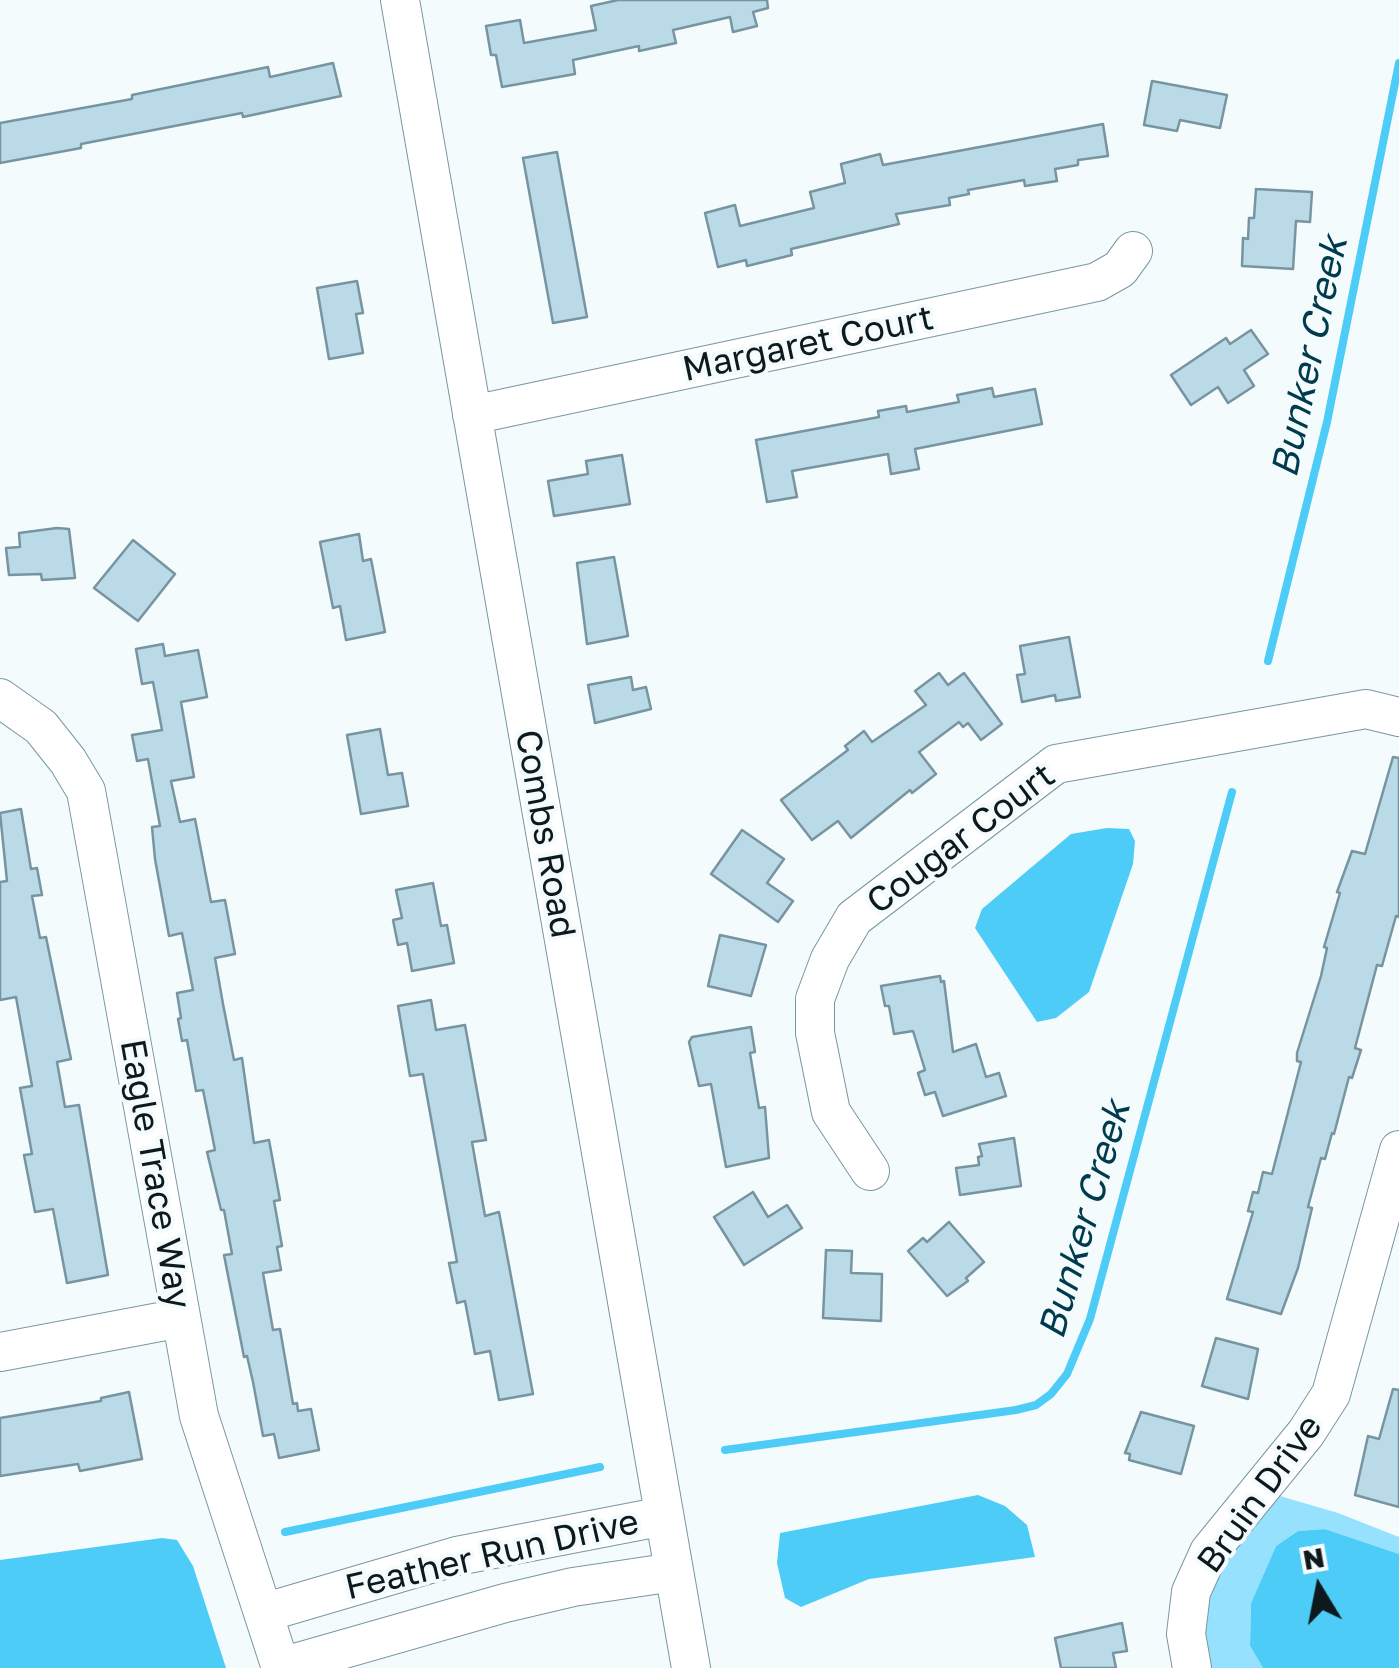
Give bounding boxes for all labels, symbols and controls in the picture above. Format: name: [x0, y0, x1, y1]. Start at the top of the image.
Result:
water label: Bunker Creek: [1262, 233, 1358, 481]
street label: Margaret Court: [679, 297, 937, 391]
street label: Combs Road: [506, 727, 584, 941]
street label: Cougar Court: [859, 755, 1063, 923]
street label: Eagle Trace Way: [111, 1036, 199, 1312]
water label: Bunker Creek: [1029, 1096, 1141, 1344]
street label: Bruin Drive: [1189, 1407, 1331, 1581]
street label: Feather Run Drive: [341, 1501, 643, 1609]
north arrow: [1269, 1538, 1369, 1638]
text: N: [1300, 1540, 1327, 1576]

